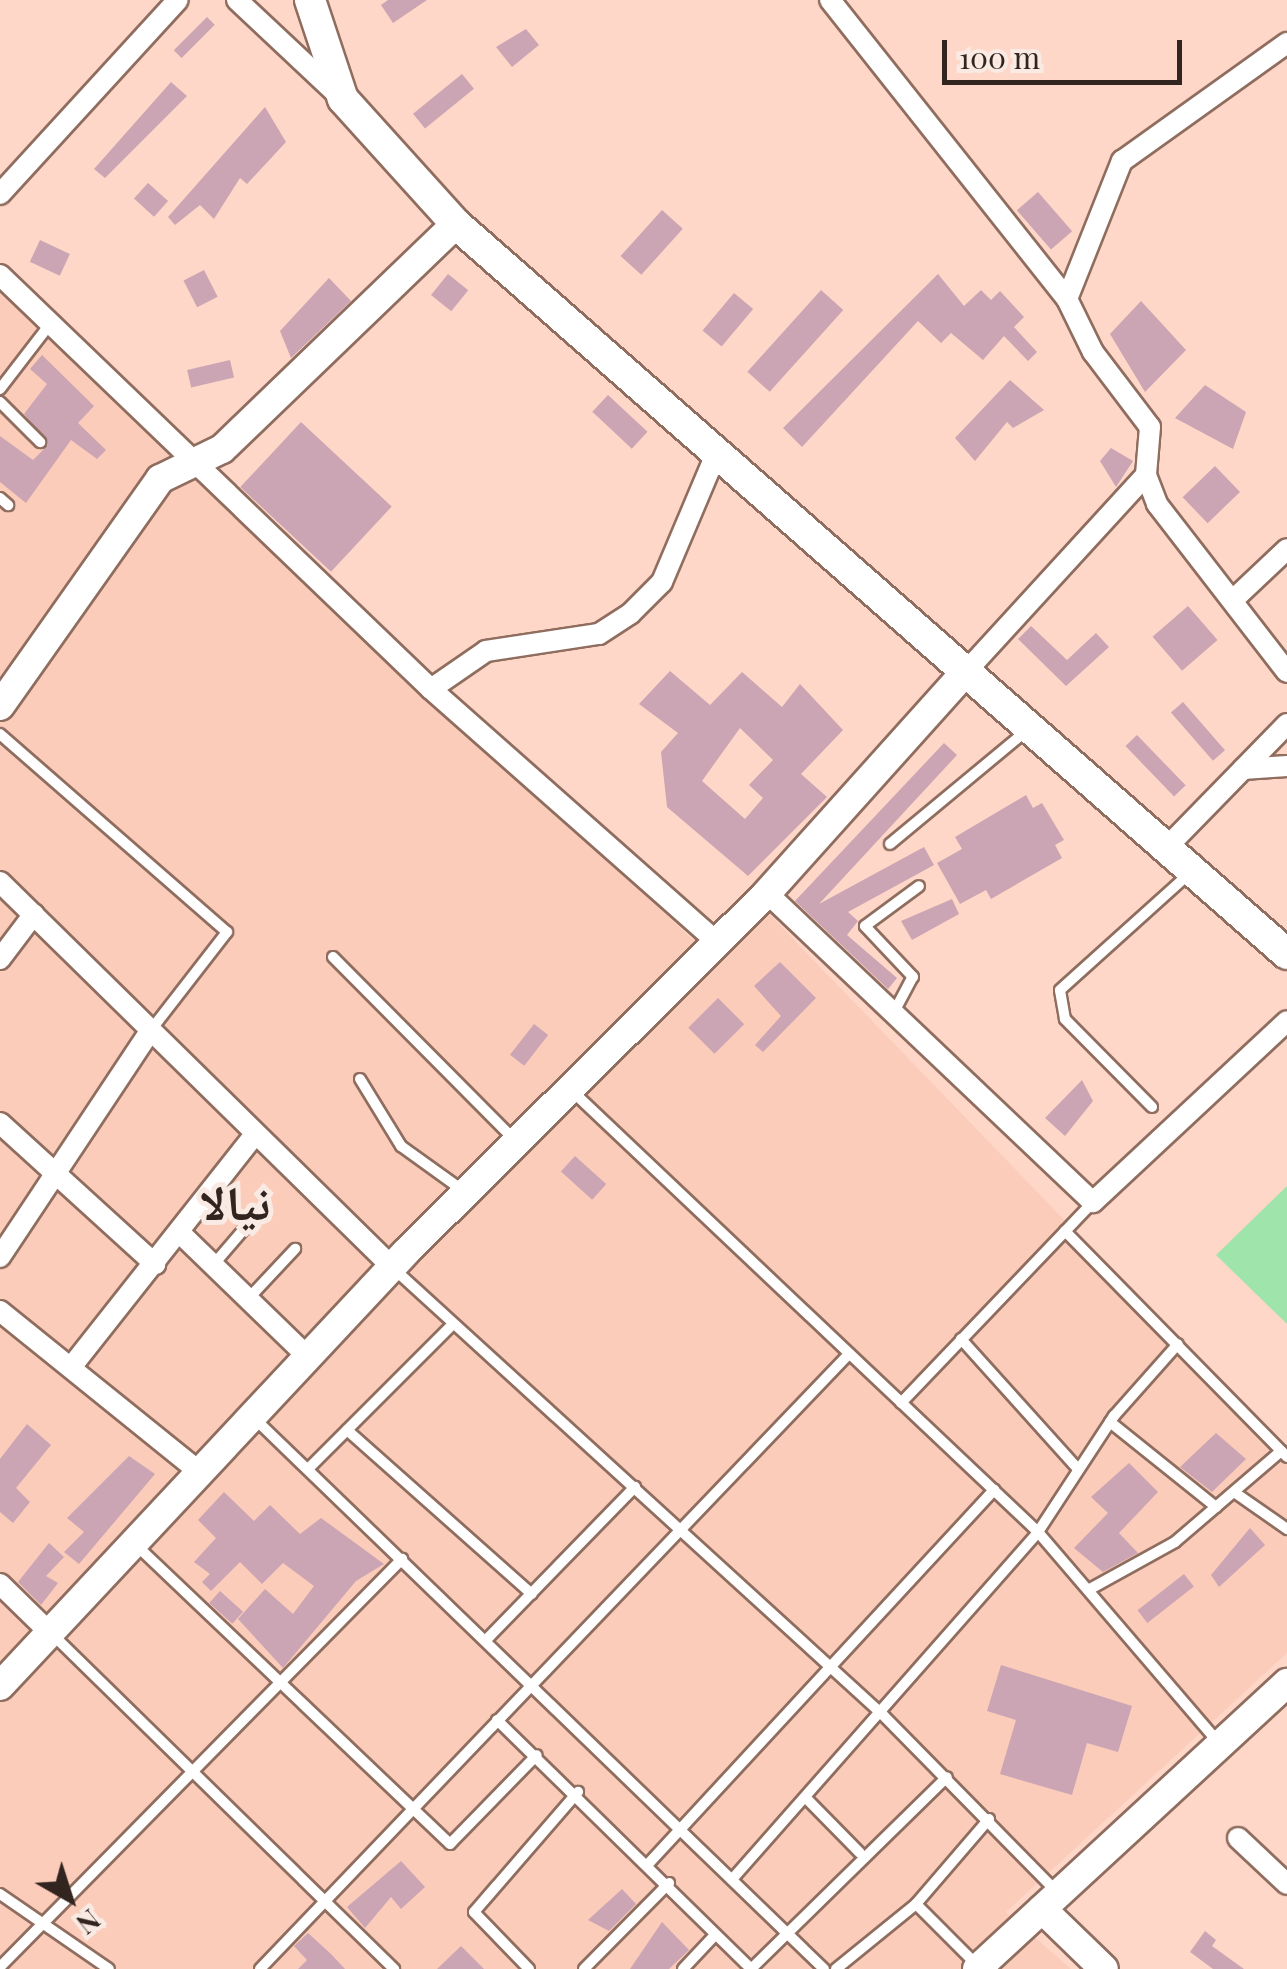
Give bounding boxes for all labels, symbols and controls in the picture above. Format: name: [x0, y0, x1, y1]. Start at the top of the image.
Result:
scale bar: [947, 20, 1187, 82]
text: 100 m: [959, 37, 1040, 77]
district label: نيالا: [200, 1172, 270, 1230]
north arrow: [20, 1849, 120, 1949]
text: N: [70, 1902, 109, 1943]

